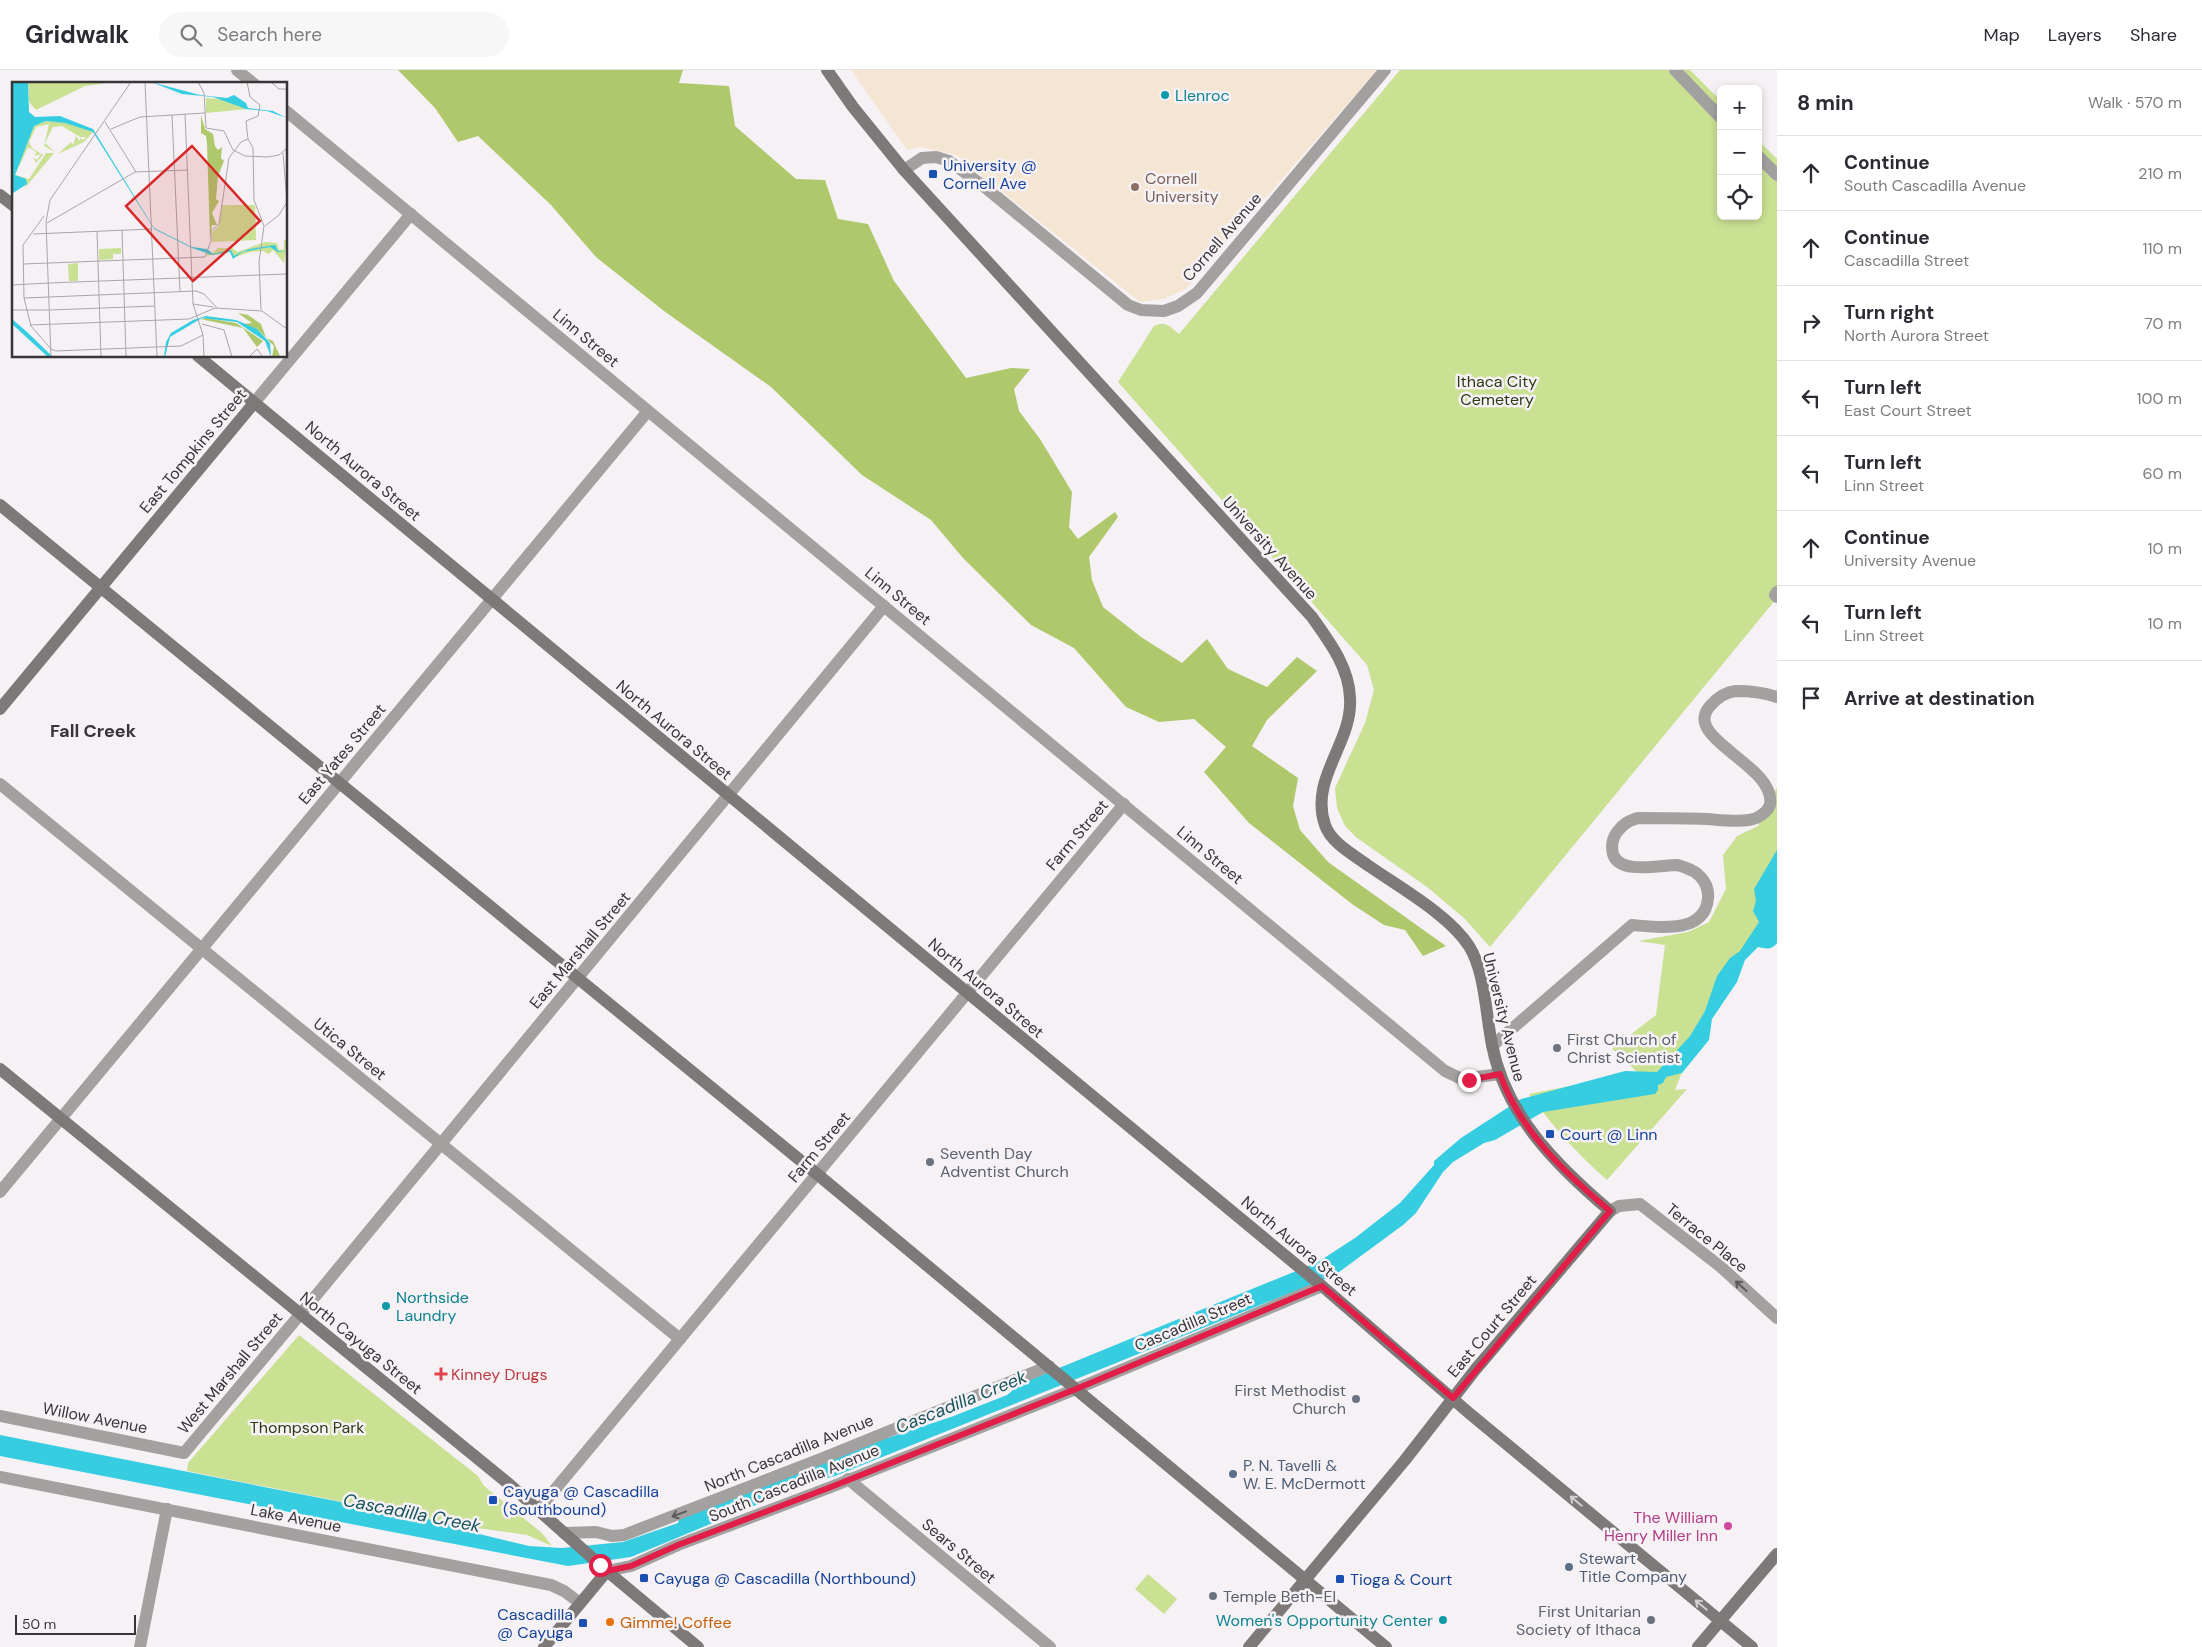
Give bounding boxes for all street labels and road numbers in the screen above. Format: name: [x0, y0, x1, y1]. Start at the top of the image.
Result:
street label: Cornell Avenue: [1178, 188, 1266, 286]
street label: Linn Street: [549, 304, 623, 372]
street label: East Tompkins Street: [135, 385, 251, 517]
street label: North Aurora Street: [301, 416, 425, 526]
street label: University Avenue: [1218, 492, 1322, 604]
street label: Linn Street: [861, 562, 935, 630]
street label: North Aurora Street: [612, 675, 736, 785]
street label: East Yates Street: [294, 699, 390, 809]
street label: Farm Street: [1041, 795, 1113, 875]
street label: Linn Street: [1173, 821, 1247, 889]
street label: East Marshall Street: [525, 887, 635, 1013]
street label: North Aurora Street: [924, 933, 1048, 1043]
street label: University Avenue: [1478, 950, 1530, 1084]
street label: Utica Street: [309, 1013, 391, 1085]
street label: Farm Street: [783, 1107, 855, 1187]
street label: North Aurora Street: [1237, 1191, 1361, 1301]
street label: Terrace Place: [1662, 1199, 1752, 1277]
street label: East Court Street: [1443, 1270, 1541, 1382]
street label: North Cayuga Street: [296, 1287, 426, 1399]
street label: Cascadilla Street: [1131, 1288, 1255, 1356]
street label: West Marshall Street: [173, 1308, 287, 1438]
street label: Willow Avenue: [41, 1398, 149, 1438]
street label: North Cascadilla Avenue: [701, 1409, 877, 1497]
street label: South Cascadilla Avenue: [706, 1439, 882, 1527]
street label: Lake Avenue: [249, 1499, 343, 1537]
street label: Sears Street: [918, 1514, 1000, 1588]

